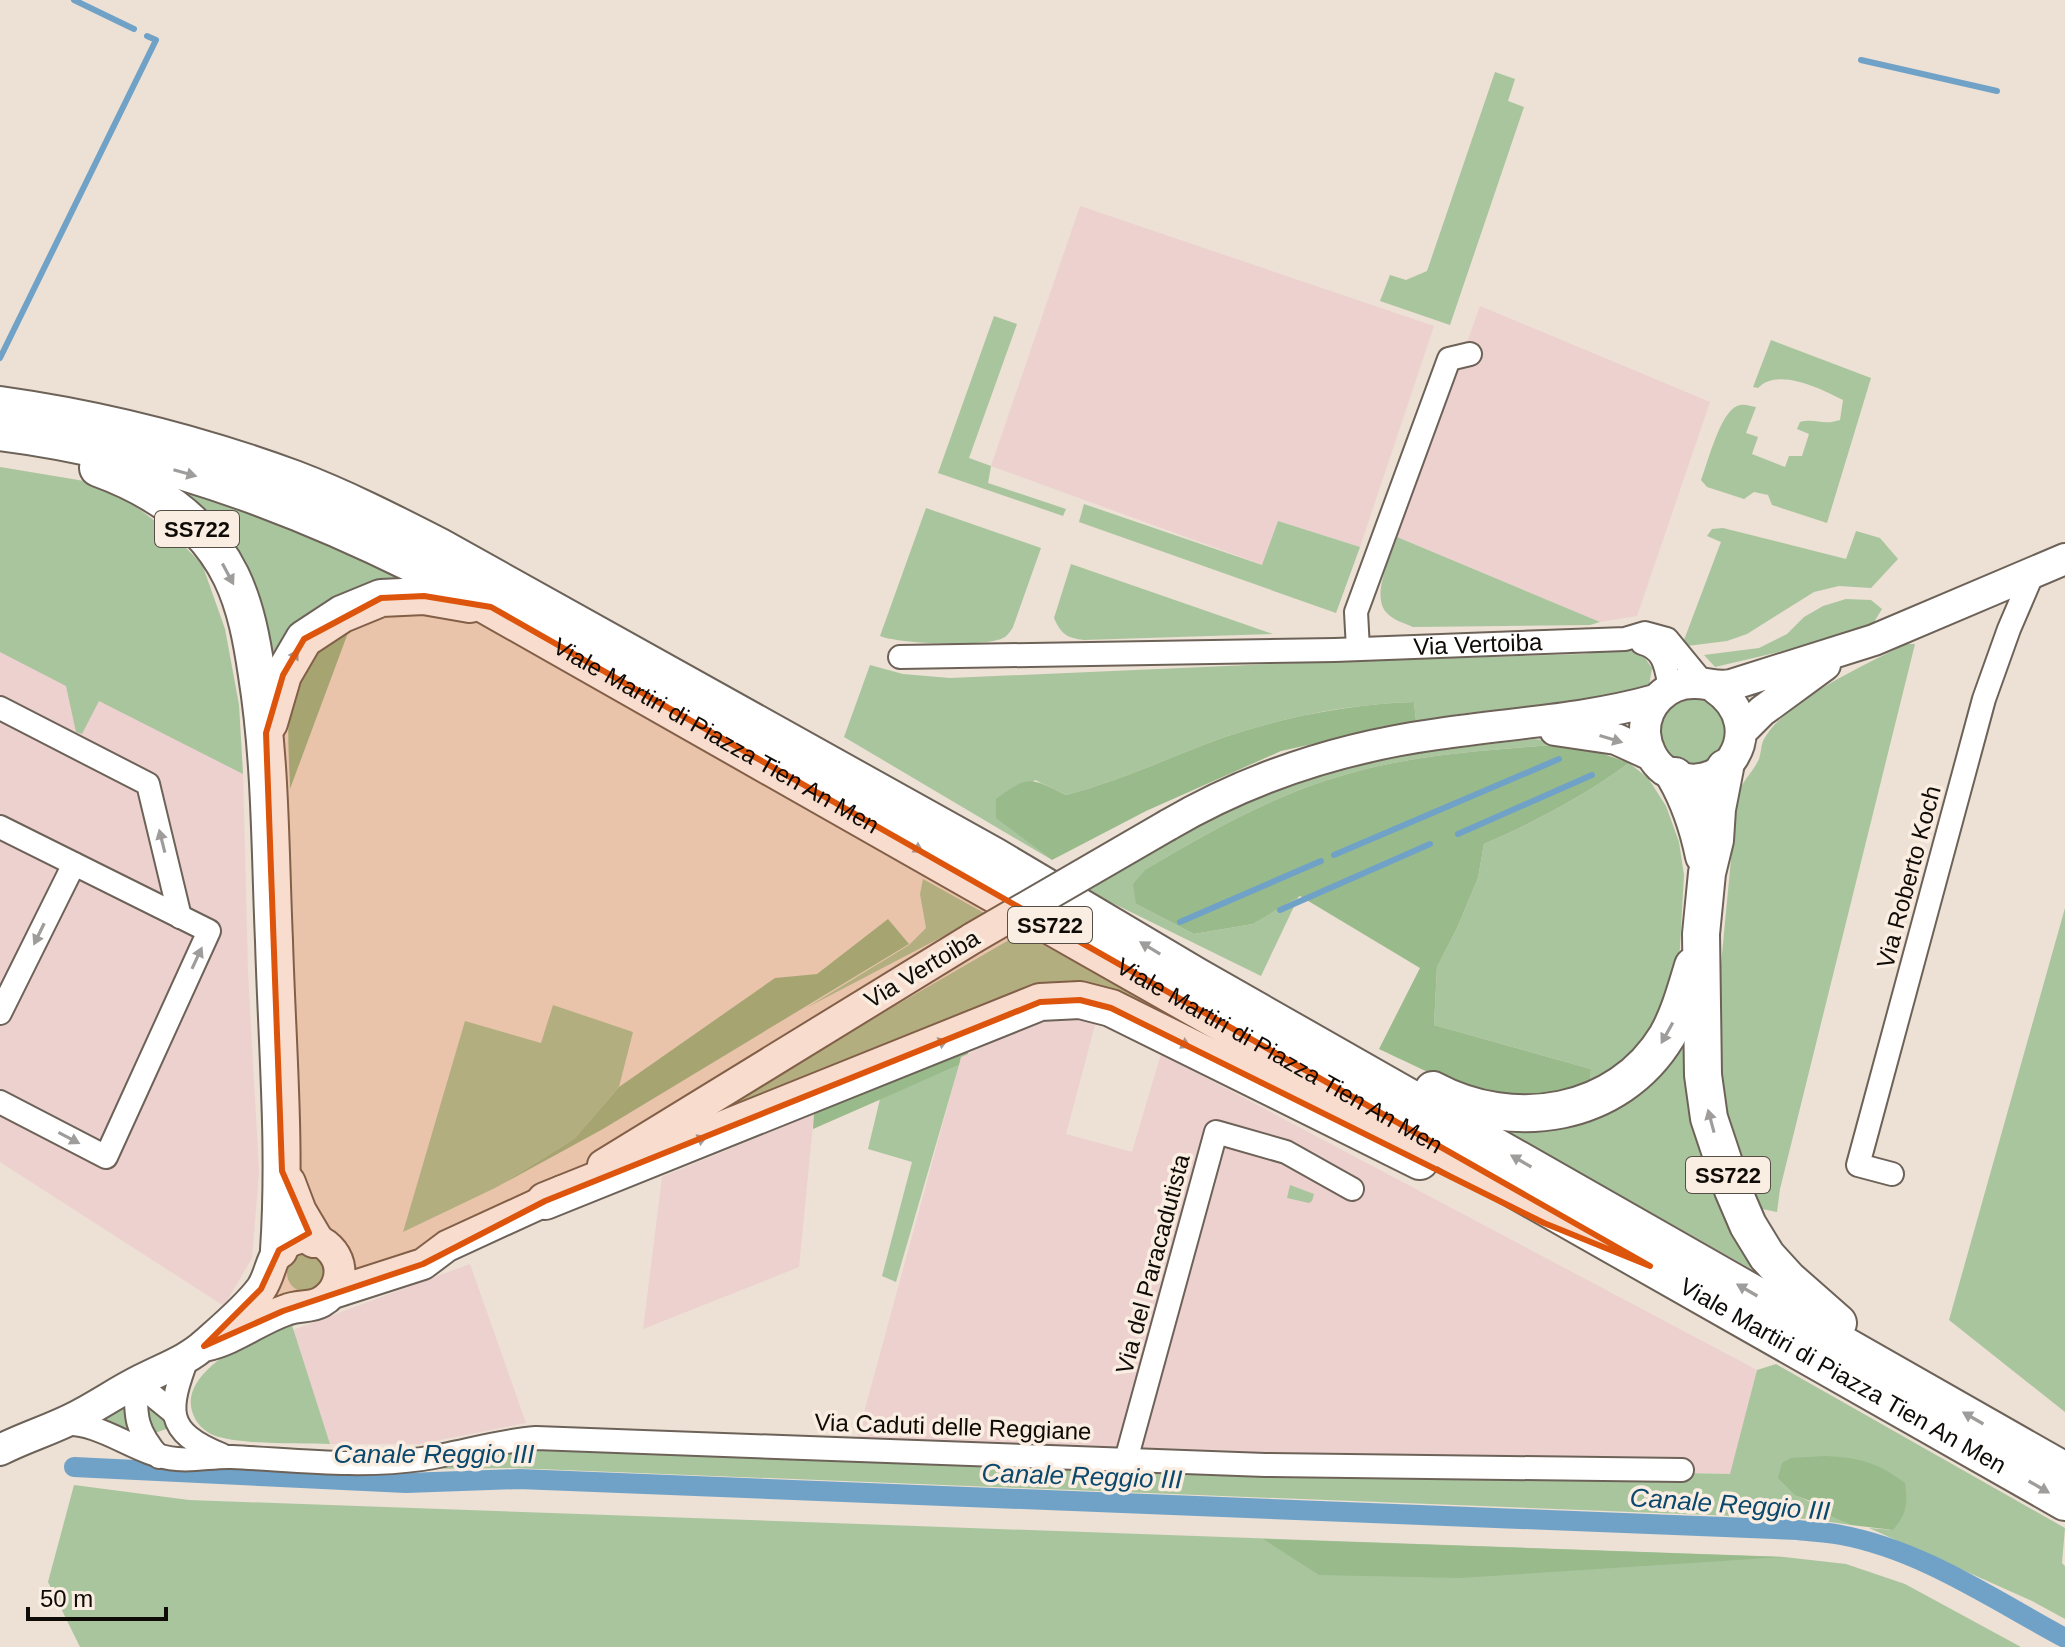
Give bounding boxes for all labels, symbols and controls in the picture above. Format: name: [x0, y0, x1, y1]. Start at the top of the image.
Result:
one-way arrow: [173, 467, 198, 479]
road number: SS722: [155, 511, 239, 547]
one-way arrow: [221, 562, 235, 585]
street label: Via Vertoiba: [1413, 628, 1543, 660]
street label: Viale Martiri di Piazza Tien An Men: [548, 632, 884, 839]
one-way arrow: [285, 649, 299, 671]
one-way arrow: [1600, 733, 1624, 746]
street label: Via Roberto Koch: [1871, 783, 1946, 971]
one-way arrow: [155, 828, 168, 853]
one-way arrow: [902, 839, 924, 853]
road number: SS722: [1008, 907, 1092, 943]
one-way arrow: [33, 923, 46, 946]
street label: Via Vertoiba: [860, 923, 985, 1013]
one-way arrow: [1139, 941, 1161, 955]
one-way arrow: [190, 946, 204, 970]
street label: Viale Martiri di Piazza Tien An Men: [1112, 952, 1448, 1159]
one-way arrow: [1660, 1022, 1674, 1045]
one-way arrow: [1168, 1035, 1191, 1049]
one-way arrow: [925, 1037, 949, 1050]
one-way arrow: [1704, 1109, 1716, 1134]
one-way arrow: [58, 1131, 81, 1145]
one-way arrow: [684, 1134, 708, 1147]
street label: Via del Paracadutista: [1110, 1150, 1195, 1377]
one-way arrow: [1510, 1154, 1532, 1168]
road number: SS722: [1686, 1157, 1770, 1193]
street label: Viale Martiri di Piazza Tien An Men: [1675, 1272, 2011, 1479]
one-way arrow: [1736, 1283, 1758, 1297]
street label: Via Caduti delle Reggiane: [814, 1408, 1092, 1445]
one-way arrow: [1962, 1411, 1984, 1425]
water label: Canale Reggio III: [334, 1439, 534, 1469]
water label: Canale Reggio III: [981, 1458, 1183, 1494]
one-way arrow: [2028, 1480, 2050, 1494]
water label: Canale Reggio III: [1629, 1482, 1831, 1526]
scale bar: [28, 1571, 166, 1621]
text: 50 m: [40, 1585, 93, 1612]

